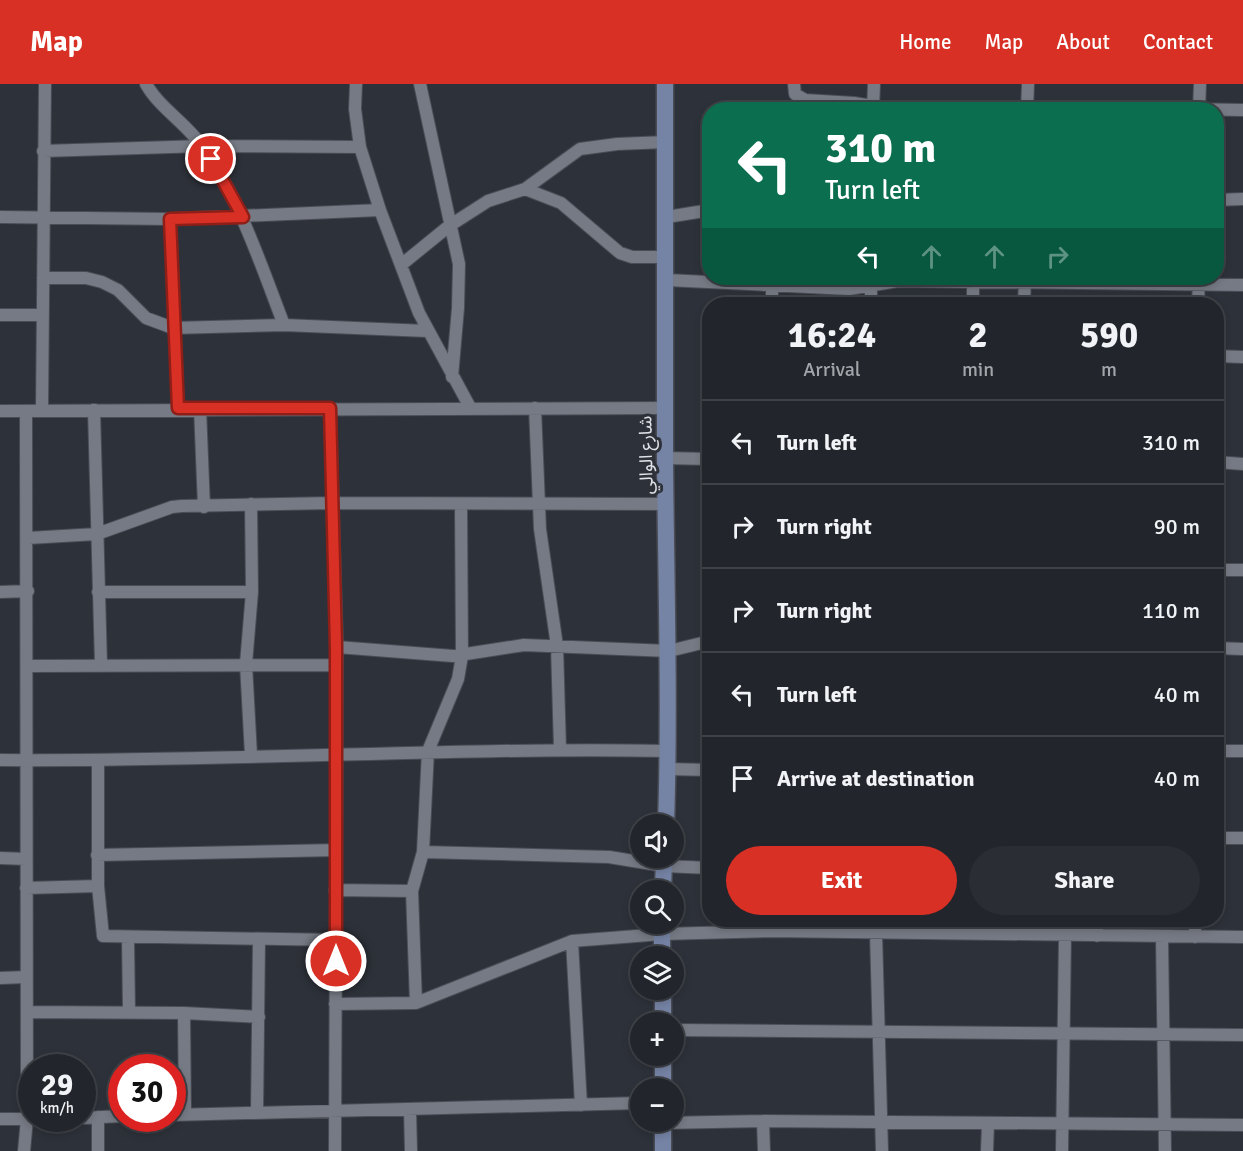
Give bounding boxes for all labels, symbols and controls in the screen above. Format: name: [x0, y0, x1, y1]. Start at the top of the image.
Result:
text: Map: [30, 25, 83, 59]
text: Home: [899, 29, 952, 55]
text: Map: [985, 29, 1023, 55]
text: About: [1056, 29, 1110, 55]
text: Contact: [1143, 29, 1213, 55]
text: 310 m: [825, 123, 936, 174]
icon: left: [726, 126, 804, 204]
pin: [185, 133, 236, 184]
icon: arrive: [194, 142, 227, 175]
text: Turn left: [825, 174, 920, 207]
icon: left: [852, 240, 885, 273]
icon: ahead: [915, 240, 948, 273]
icon: ahead: [978, 240, 1011, 273]
icon: right: [1041, 240, 1074, 273]
text: 16:24: [788, 313, 876, 358]
text: 2: [968, 313, 988, 358]
text: 590: [1080, 313, 1138, 358]
text: Arrival: [803, 357, 861, 382]
text: min: [962, 357, 994, 382]
text: m: [1101, 357, 1117, 382]
street label: شارع الوالي: [634, 415, 661, 495]
icon: left: [726, 426, 759, 459]
text: Turn left: [777, 429, 857, 456]
text: 310 m: [1142, 429, 1200, 456]
icon: right: [726, 510, 759, 543]
text: Turn right: [777, 513, 872, 540]
text: 90 m: [1154, 513, 1200, 540]
icon: right: [726, 594, 759, 627]
text: Turn right: [777, 597, 872, 624]
text: 110 m: [1142, 597, 1200, 624]
icon: left: [726, 678, 759, 711]
text: Turn left: [777, 681, 857, 708]
text: 40 m: [1154, 681, 1200, 708]
icon: arrive: [726, 762, 759, 795]
text: Arrive at destination: [777, 765, 974, 792]
text: 40 m: [1154, 765, 1200, 792]
map controls: [630, 814, 684, 1132]
button: sound: [630, 814, 684, 868]
button: Exit: [726, 846, 957, 915]
button: Share: [969, 846, 1200, 915]
button: search: [630, 880, 684, 934]
position arrow: [304, 929, 368, 993]
button: layers: [630, 946, 684, 1000]
button: +: [630, 1012, 684, 1066]
speed limit sign: 30: [108, 1054, 186, 1132]
text: 29: [41, 1067, 73, 1104]
button: −: [630, 1078, 684, 1132]
text: km/h: [40, 1099, 74, 1117]

